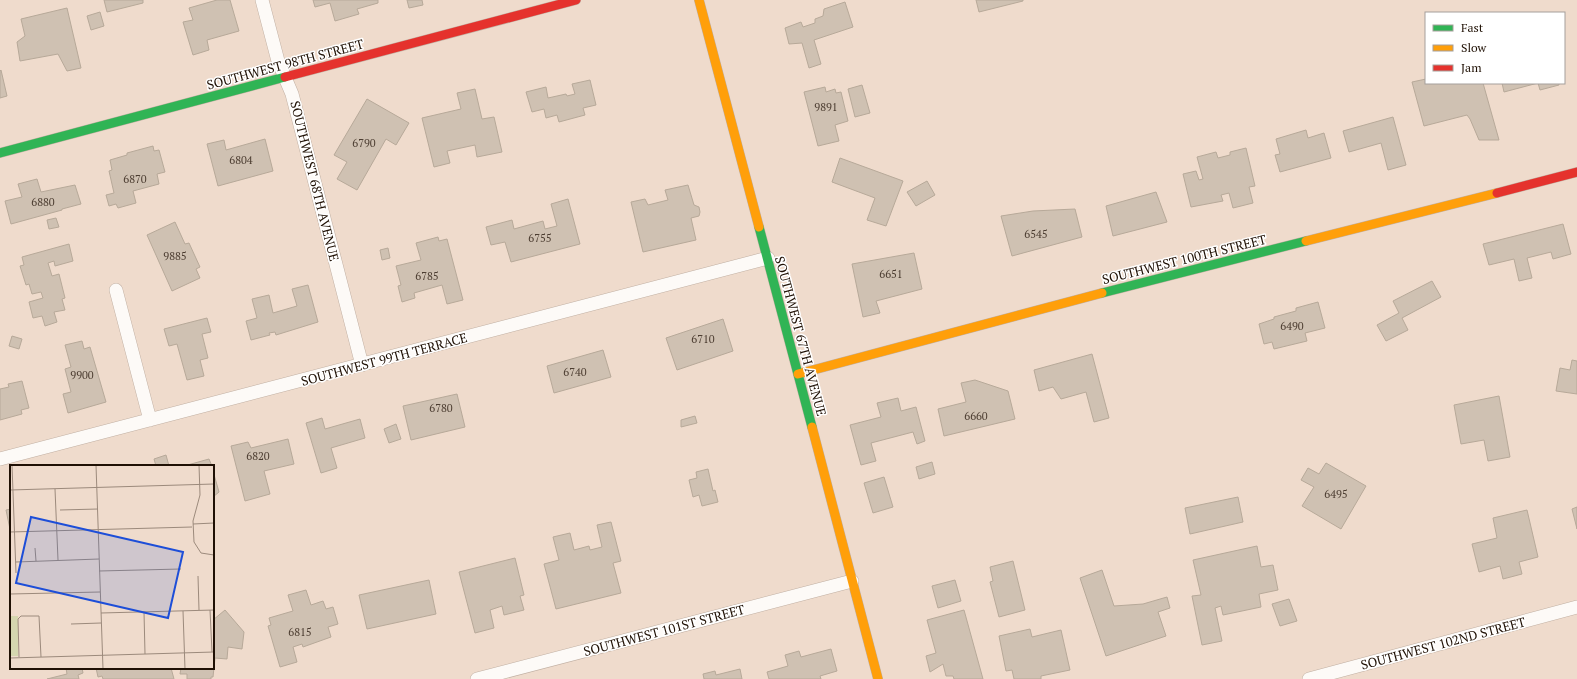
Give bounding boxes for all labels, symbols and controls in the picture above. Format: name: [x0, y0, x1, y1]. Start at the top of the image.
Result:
legend: [1425, 12, 1565, 84]
text: Fast: [1461, 20, 1484, 35]
street label: SOUTHWEST 98TH STREET: [205, 34, 365, 94]
text: Slow: [1461, 40, 1487, 55]
text: Jam: [1461, 60, 1482, 75]
street label: SOUTHWEST 68TH AVENUE: [286, 99, 344, 263]
house number: 9891: [814, 100, 838, 114]
house number: 6790: [352, 136, 376, 150]
house number: 6804: [229, 153, 253, 167]
house number: 6870: [123, 172, 147, 186]
house number: 6880: [31, 195, 55, 209]
house number: 6545: [1024, 227, 1048, 241]
street label: SOUTHWEST 100TH STREET: [1100, 230, 1268, 288]
house number: 6755: [528, 231, 552, 245]
house number: 9885: [163, 249, 187, 263]
street label: SOUTHWEST 67TH AVENUE: [771, 254, 831, 418]
house number: 6651: [879, 267, 903, 281]
house number: 6785: [415, 269, 439, 283]
house number: 6490: [1280, 319, 1304, 333]
street label: SOUTHWEST 99TH TERRACE: [299, 328, 469, 390]
house number: 6710: [691, 332, 715, 346]
house number: 6740: [563, 365, 587, 379]
house number: 9900: [70, 368, 94, 382]
house number: 6780: [429, 401, 453, 415]
house number: 6660: [964, 409, 988, 423]
house number: 6820: [246, 449, 270, 463]
inset map: [10, 465, 214, 669]
house number: 6495: [1324, 487, 1348, 501]
street label: SOUTHWEST 101ST STREET: [581, 600, 747, 660]
street label: SOUTHWEST 102ND STREET: [1359, 612, 1527, 674]
house number: 6815: [288, 625, 312, 639]

